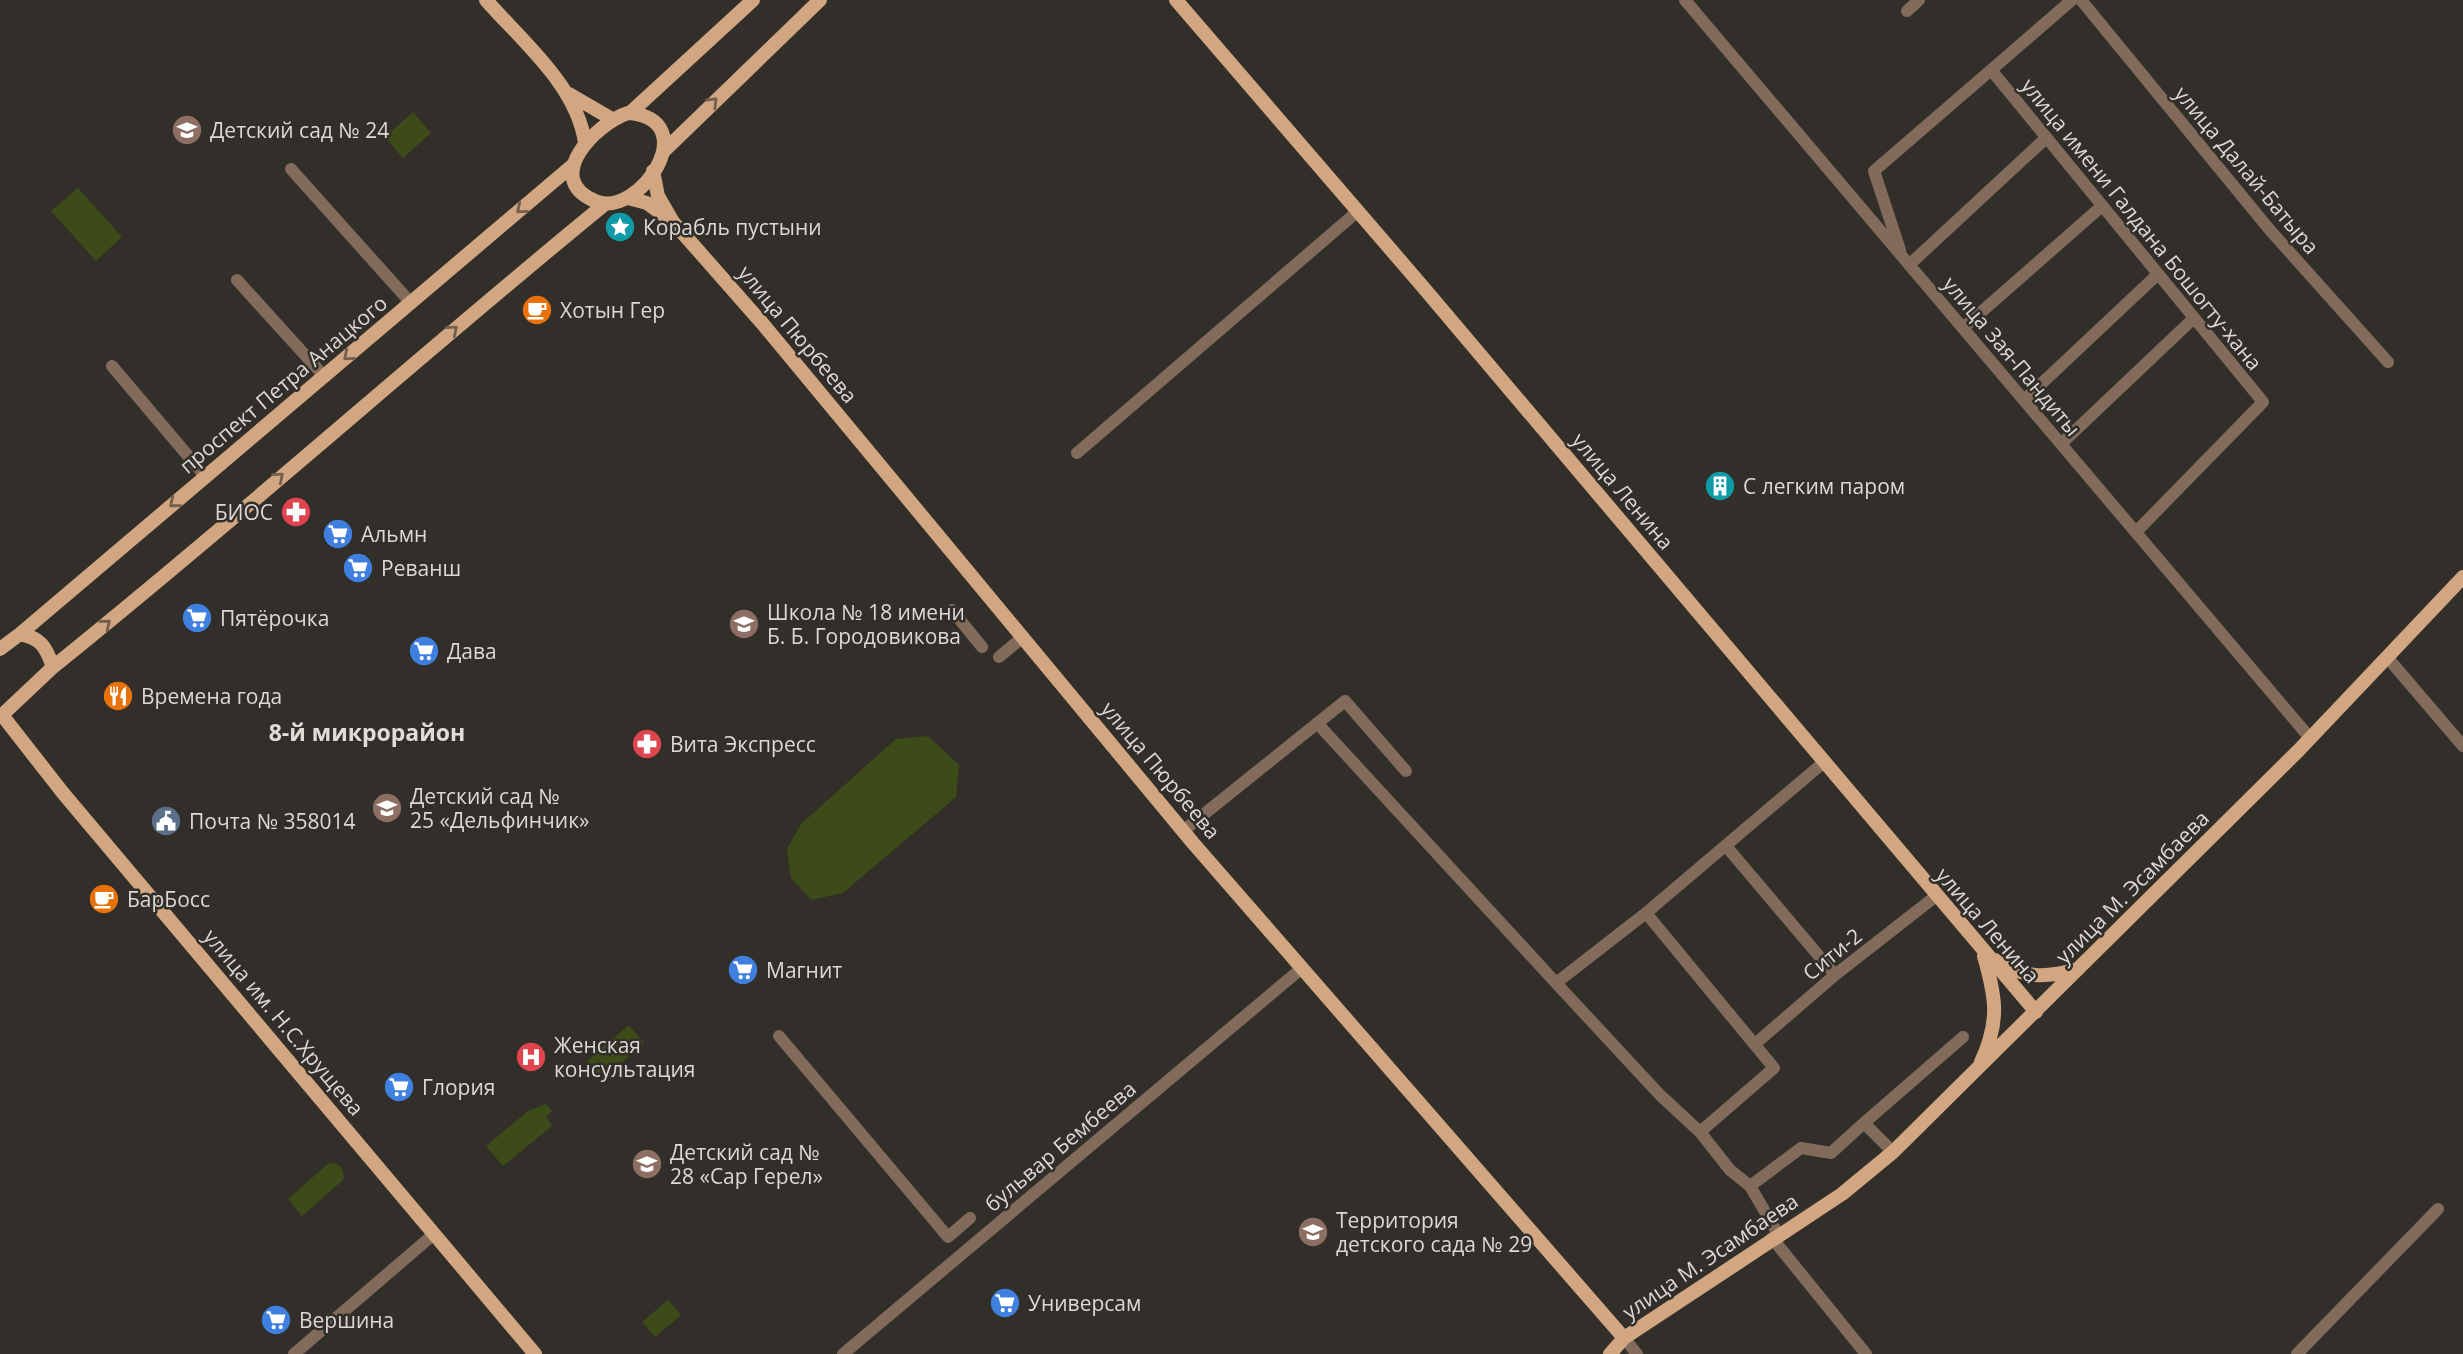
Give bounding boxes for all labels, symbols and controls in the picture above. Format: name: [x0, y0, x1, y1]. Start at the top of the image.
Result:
street label: улица имени Галдана Бошогту-хана: [2015, 72, 2269, 376]
street label: улица Далай-Батыра: [2168, 80, 2326, 260]
one-way arrow: [705, 97, 718, 110]
school or university icon: Детский сад № 24: [170, 113, 204, 147]
place label: Детский сад № 24: [210, 116, 389, 144]
one-way arrow: [517, 201, 530, 213]
place icon: Корабль пустыни: [603, 210, 637, 244]
place label: Корабль пустыни: [643, 213, 822, 241]
street label: улица Пюрбеева: [732, 259, 864, 409]
street label: улица Зая-Пандиты: [1937, 270, 2087, 442]
street label: проспект Петра Анацкого: [173, 289, 393, 479]
cafe icon: Хотын Гер: [520, 293, 554, 327]
place label: Хотын Гер: [560, 296, 665, 324]
one-way arrow: [444, 326, 457, 338]
one-way arrow: [343, 348, 356, 360]
street label: улица Ленина: [1566, 427, 1680, 555]
building icon: С легким паром: [1703, 469, 1737, 503]
place label: С легким паром: [1743, 472, 1905, 500]
one-way arrow: [271, 473, 284, 485]
one-way arrow: [170, 495, 183, 507]
pharmacy icon: БИОС: [279, 495, 313, 529]
place label: БИОС: [215, 498, 273, 526]
supermarket icon: Альмн: [321, 517, 355, 551]
place label: Альмн: [361, 520, 427, 548]
supermarket icon: Реванш: [341, 551, 375, 585]
place label: Реванш: [381, 554, 461, 582]
place label: Школа № 18 имени Б. Б. Городовикова: [767, 598, 965, 650]
supermarket icon: Пятёрочка: [180, 601, 214, 635]
place label: Пятёрочка: [220, 604, 329, 632]
school or university icon: Школа № 18 имени Б. Б. Городовикова: [727, 607, 761, 641]
one-way arrow: [98, 620, 110, 633]
supermarket icon: Дава: [407, 634, 441, 668]
place label: Дава: [447, 637, 497, 665]
restaurant icon: Времена года: [101, 679, 135, 713]
place label: Времена года: [141, 682, 282, 710]
street label: улица Пюрбеева: [1095, 695, 1227, 845]
district label: 8-й микрорайон: [269, 716, 465, 748]
pharmacy icon: Вита Экспресс: [630, 727, 664, 761]
place label: Вита Экспресс: [670, 730, 816, 758]
place label: Детский сад № 25 «Дельфинчик»: [410, 782, 589, 834]
school or university icon: Детский сад № 25 «Дельфинчик»: [370, 791, 404, 825]
public building icon: Почта № 358014: [149, 804, 183, 838]
street label: улица М. Эсамбаева: [2049, 804, 2215, 970]
place label: Почта № 358014: [189, 807, 356, 835]
street label: улица Ленина: [1930, 861, 2046, 989]
cafe icon: БарБосс: [87, 882, 121, 916]
place label: БарБосс: [127, 885, 210, 913]
street label: Сити-2: [1797, 922, 1867, 986]
street label: улица им. Н.С.Хрущева: [198, 923, 370, 1121]
supermarket icon: Магнит: [726, 953, 760, 987]
place label: Магнит: [766, 956, 842, 984]
place label: Женская консультация: [554, 1031, 695, 1083]
hospital icon: Женская консультация: [514, 1040, 548, 1074]
supermarket icon: Глория: [382, 1070, 416, 1104]
place label: Глория: [422, 1073, 495, 1101]
street label: бульвар Бембеева: [978, 1074, 1142, 1218]
place label: Детский сад № 28 «Сар Герел»: [670, 1138, 823, 1190]
school or university icon: Детский сад № 28 «Сар Герел»: [630, 1147, 664, 1181]
street label: улица М. Эсамбаева: [1617, 1187, 1803, 1325]
place label: Территория детского сада № 29: [1336, 1206, 1532, 1258]
school or university icon: Территория детского сада № 29: [1296, 1215, 1330, 1249]
supermarket icon: Универсам: [988, 1286, 1022, 1320]
place label: Универсам: [1028, 1289, 1141, 1317]
supermarket icon: Вершина: [259, 1303, 293, 1337]
place label: Вершина: [299, 1306, 394, 1334]

